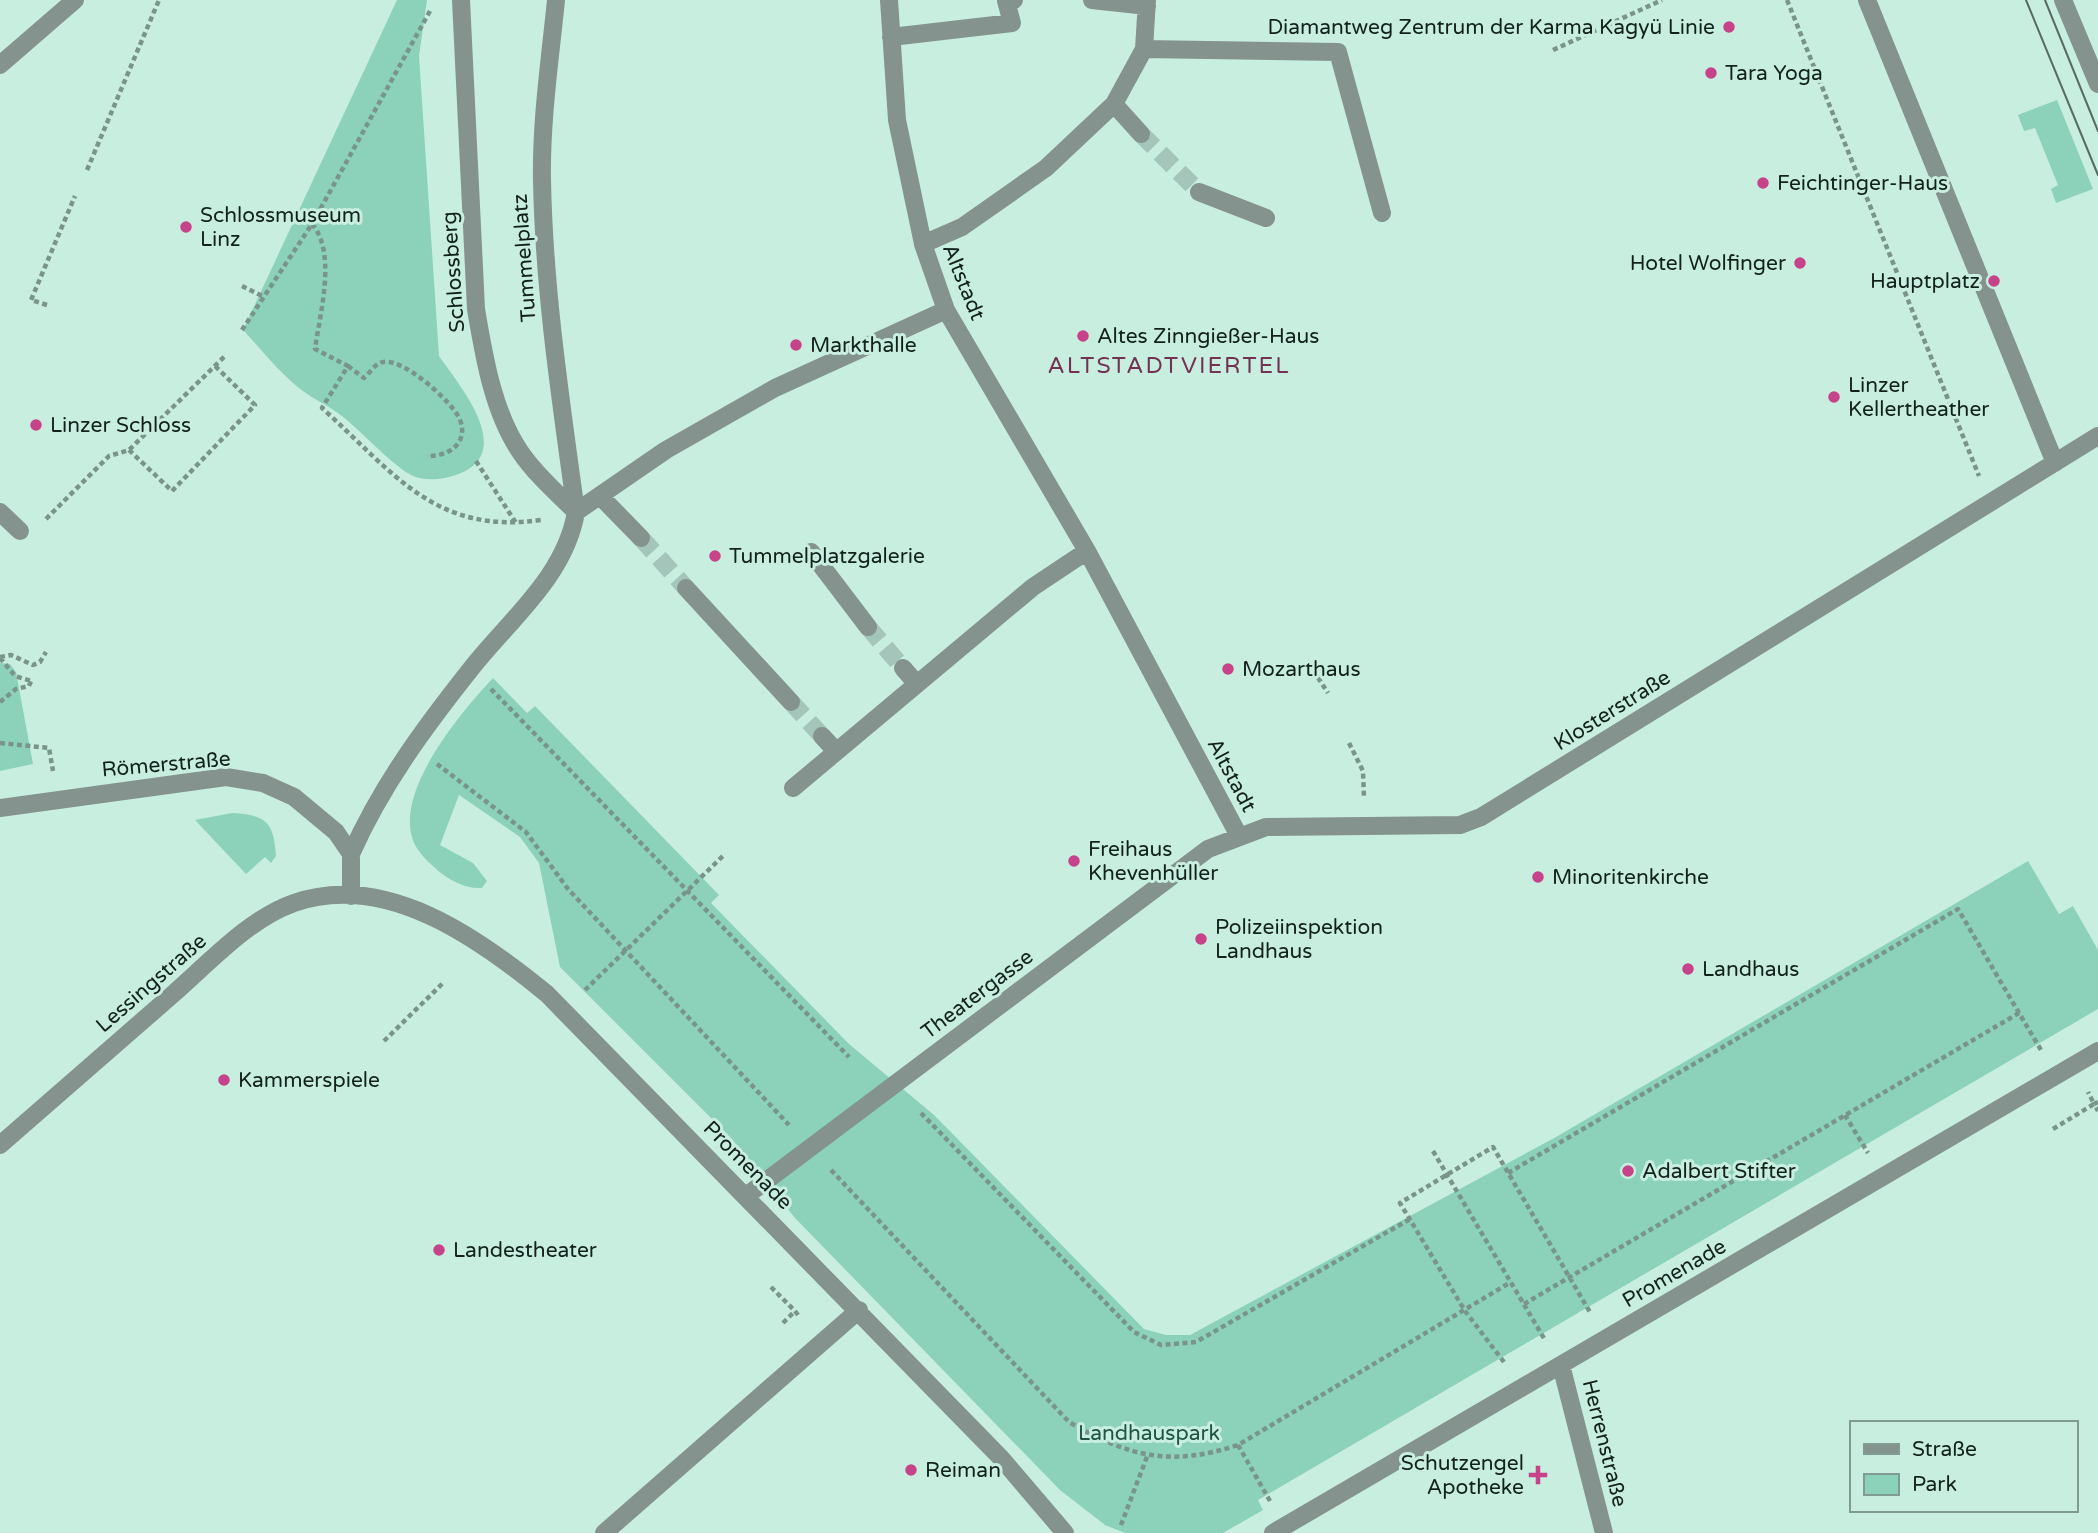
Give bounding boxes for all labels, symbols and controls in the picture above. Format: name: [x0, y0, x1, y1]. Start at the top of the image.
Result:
place label: Diamantweg Zentrum der Karma Kagyü Linie: [1267, 15, 1715, 40]
marker: Diamantweg Zentrum der Karma Kagyü Linie: [1721, 19, 1737, 35]
place label: Tara Yoga: [1725, 61, 1823, 86]
marker: Tara Yoga: [1703, 65, 1719, 81]
place label: Feichtinger-Haus: [1777, 171, 1948, 196]
marker: Feichtinger-Haus: [1755, 175, 1771, 191]
street label: Tummelplatz: [508, 193, 541, 323]
place label: Schlossmuseum Linz: [200, 203, 361, 252]
street label: Schlossberg: [437, 211, 470, 333]
marker: Schlossmuseum Linz: [178, 219, 194, 235]
street label: Altstadt: [937, 240, 990, 324]
place label: Hotel Wolfinger: [1630, 251, 1786, 276]
marker: Hotel Wolfinger: [1792, 255, 1808, 271]
place label: Hauptplatz: [1870, 269, 1980, 294]
marker: Hauptplatz: [1986, 273, 2002, 289]
place label: Altes Zinngießer-Haus: [1097, 324, 1319, 349]
marker: Altes Zinngießer-Haus: [1075, 328, 1091, 344]
place label: Markthalle: [810, 333, 917, 358]
marker: Markthalle: [788, 337, 804, 353]
district label: ALTSTADTVIERTEL: [1048, 352, 1290, 380]
place label: Linzer Kellertheather: [1848, 373, 1989, 422]
marker: Linzer Kellertheather: [1826, 389, 1842, 405]
place label: Linzer Schloss: [50, 413, 191, 438]
marker: Linzer Schloss: [28, 417, 44, 433]
place label: Tummelplatzgalerie: [729, 544, 925, 569]
marker: Tummelplatzgalerie: [707, 548, 723, 564]
place label: Mozarthaus: [1242, 657, 1360, 682]
marker: Mozarthaus: [1220, 661, 1236, 677]
street label: Klosterstraße: [1550, 665, 1675, 756]
street label: Altstadt: [1202, 734, 1261, 816]
street label: Römerstraße: [100, 746, 232, 783]
place label: Freihaus Khevenhüller: [1088, 837, 1218, 886]
marker: Freihaus Khevenhüller: [1066, 853, 1082, 869]
place label: Minoritenkirche: [1552, 865, 1709, 890]
marker: Minoritenkirche: [1530, 869, 1546, 885]
place label: Polizeiinspektion Landhaus: [1215, 915, 1383, 964]
street label: Lessingstraße: [91, 929, 212, 1038]
marker: Polizeiinspektion Landhaus: [1193, 931, 1209, 947]
street label: Theatergasse: [916, 944, 1038, 1045]
place label: Landhaus: [1702, 957, 1799, 982]
marker: Landhaus: [1680, 961, 1696, 977]
place label: Kammerspiele: [238, 1068, 380, 1093]
marker: Kammerspiele: [216, 1072, 232, 1088]
street label: Promenade: [698, 1116, 797, 1215]
place label: Adalbert Stifter: [1642, 1159, 1796, 1184]
marker: Adalbert Stifter: [1620, 1163, 1636, 1179]
street label: Promenade: [1618, 1234, 1731, 1313]
place label: Landestheater: [453, 1238, 597, 1263]
marker: Landestheater: [431, 1242, 447, 1258]
street label: Herrenstraße: [1577, 1377, 1632, 1510]
park label: Landhauspark: [1078, 1421, 1220, 1446]
legend: [1850, 1421, 2077, 1512]
text: Straße: [1912, 1437, 1977, 1462]
place label: Schutzengel Apotheke: [1401, 1451, 1524, 1500]
place label: Reiman: [925, 1458, 1001, 1483]
marker: Reiman: [903, 1462, 919, 1478]
marker: Schutzengel Apotheke: [1530, 1467, 1546, 1483]
text: Park: [1912, 1472, 1957, 1497]

